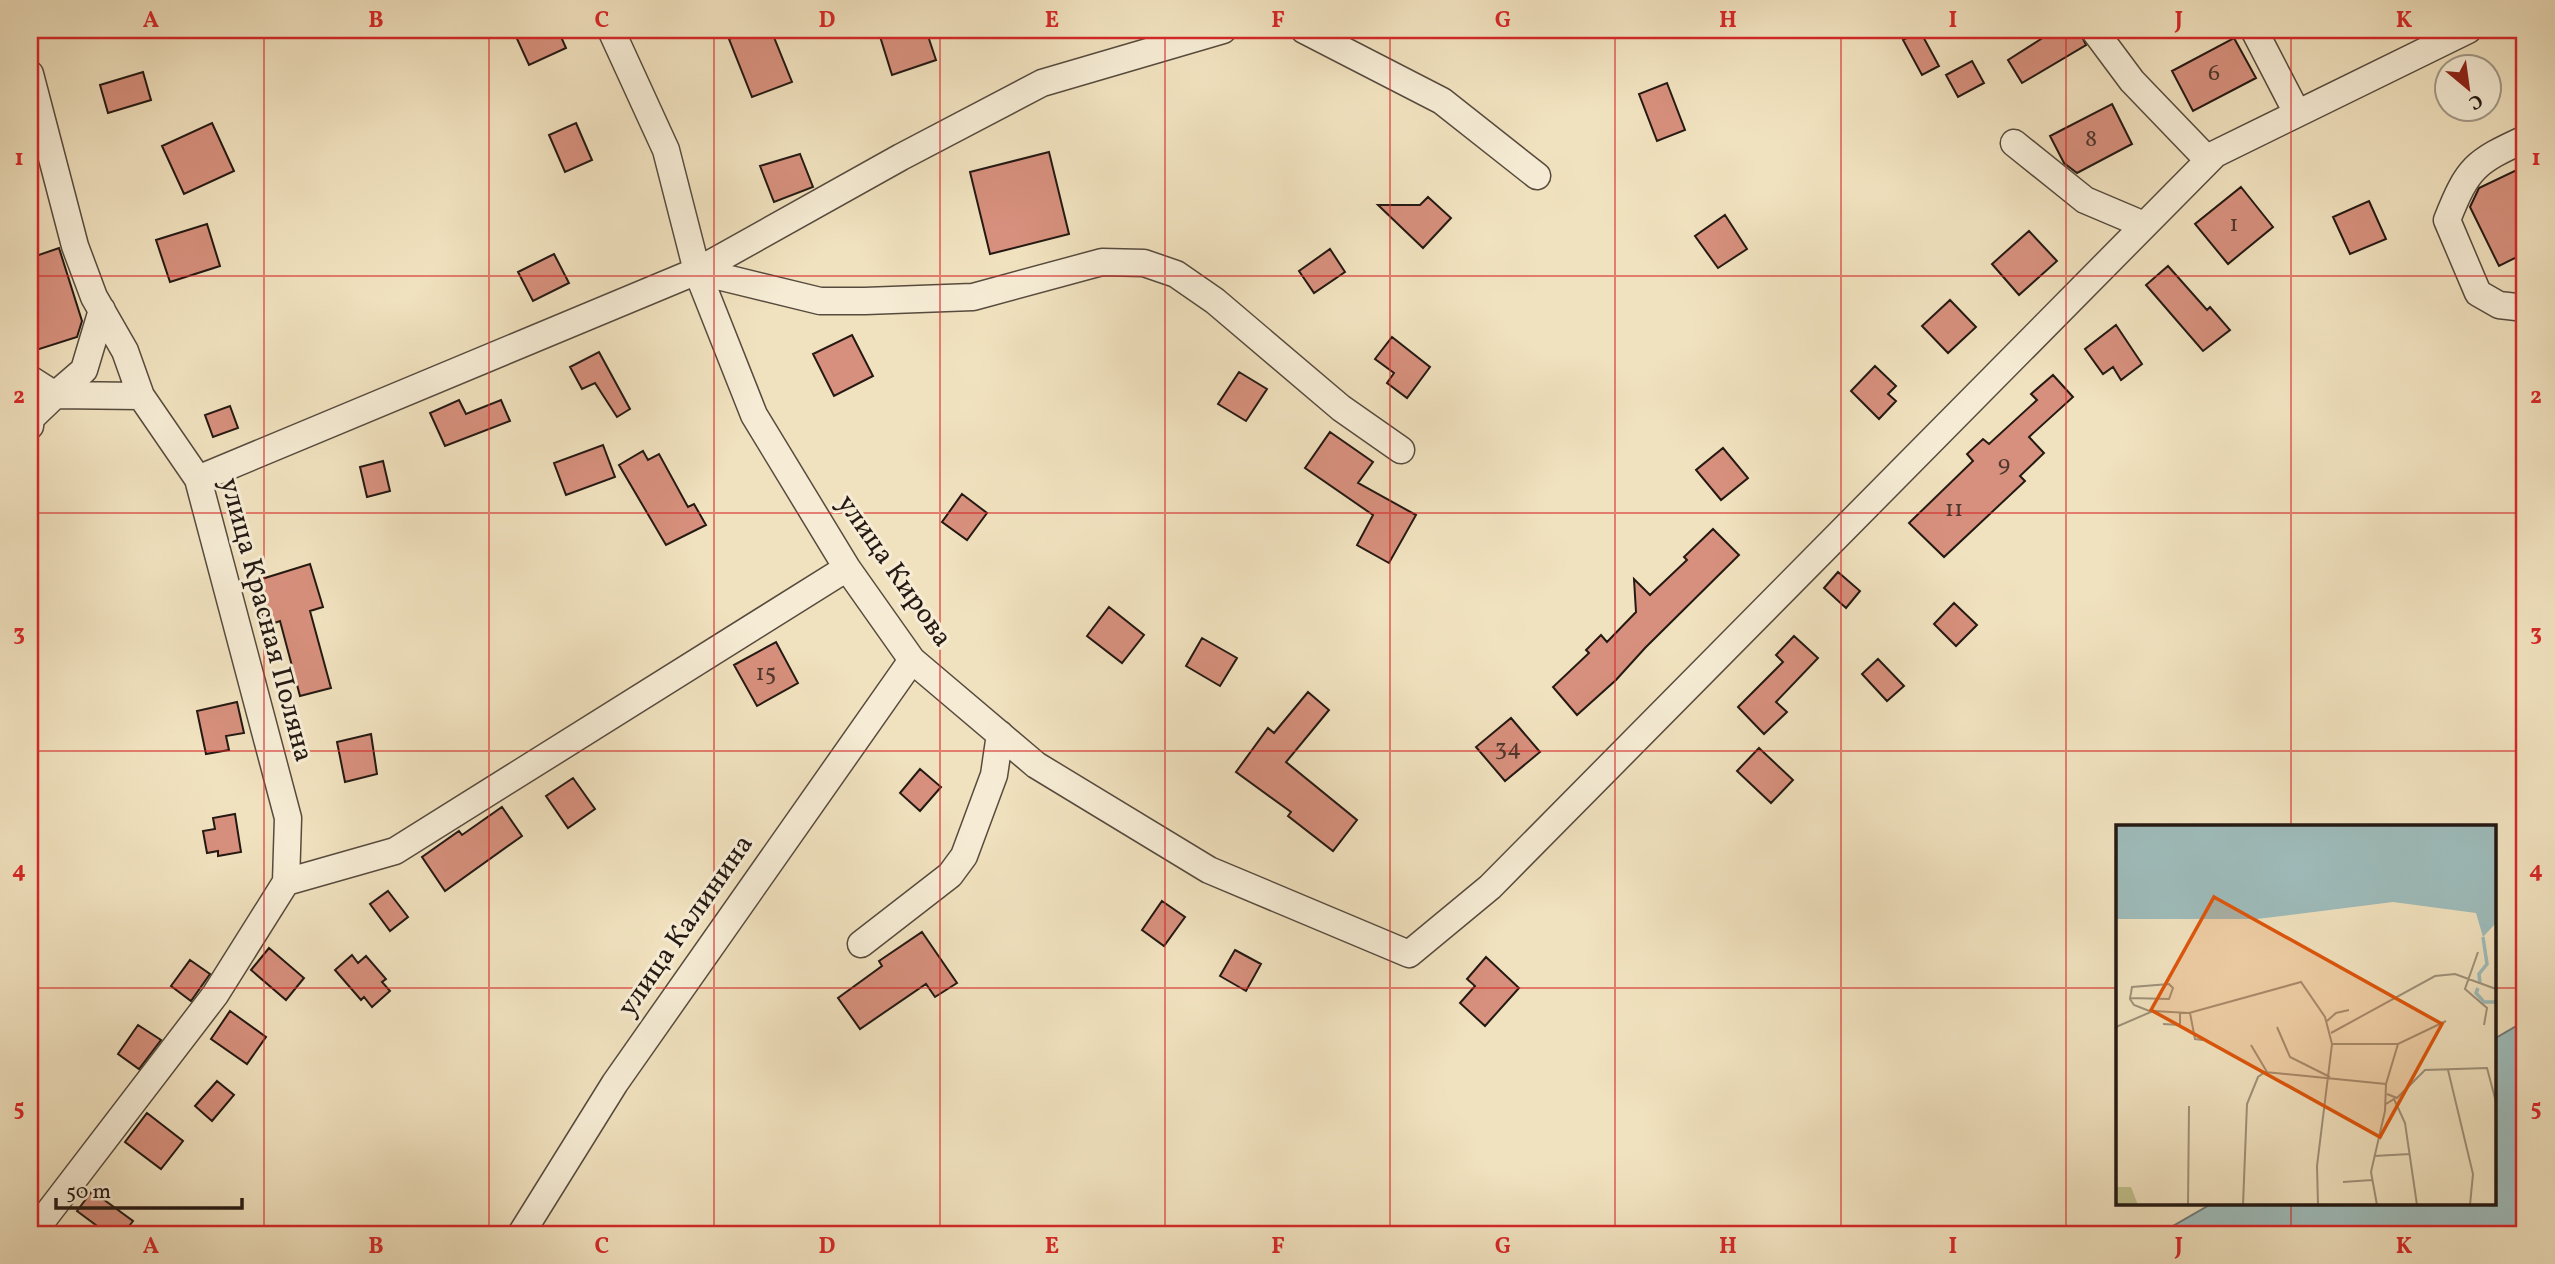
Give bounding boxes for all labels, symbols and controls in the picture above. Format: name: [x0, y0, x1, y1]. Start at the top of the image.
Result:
text: A: [143, 5, 159, 37]
text: B: [368, 5, 384, 37]
text: C: [595, 5, 609, 37]
text: D: [819, 5, 836, 37]
text: E: [1045, 5, 1059, 37]
text: F: [1271, 5, 1285, 37]
text: G: [1495, 5, 1511, 37]
text: H: [1719, 5, 1737, 37]
text: I: [1949, 5, 1957, 37]
text: J: [2174, 5, 2183, 37]
text: K: [2396, 5, 2413, 37]
north arrow: [2432, 52, 2502, 122]
house number: 6: [2208, 57, 2220, 91]
text: С: [2464, 87, 2487, 115]
house number: 8: [2085, 123, 2097, 157]
text: 1: [14, 143, 24, 175]
text: 1: [2531, 143, 2541, 175]
house number: 1: [2229, 208, 2239, 242]
text: 2: [13, 381, 25, 413]
text: 2: [2530, 381, 2542, 413]
house number: 9: [1998, 448, 2010, 482]
street label: улица Красная Поляна: [209, 474, 323, 766]
street label: улица Кирова: [827, 487, 961, 655]
house number: 11: [1945, 493, 1963, 527]
text: 3: [13, 618, 25, 650]
text: 3: [2530, 618, 2542, 650]
house number: 15: [756, 657, 776, 691]
house number: 34: [1495, 732, 1521, 766]
inset map: [2116, 825, 2496, 1204]
street label: улица Калинина: [609, 827, 763, 1025]
text: 4: [12, 855, 26, 887]
text: 4: [2529, 855, 2543, 887]
text: 5: [13, 1093, 25, 1125]
text: 5: [2530, 1093, 2542, 1125]
scale bar: [56, 1166, 242, 1210]
text: 50 m: [66, 1178, 111, 1207]
text: A: [143, 1231, 159, 1263]
text: B: [368, 1231, 384, 1263]
text: C: [595, 1231, 609, 1263]
text: D: [819, 1231, 836, 1263]
text: E: [1045, 1231, 1059, 1263]
text: F: [1271, 1231, 1285, 1263]
text: G: [1495, 1231, 1511, 1263]
text: H: [1719, 1231, 1737, 1263]
text: I: [1949, 1231, 1957, 1263]
text: J: [2174, 1231, 2183, 1263]
text: K: [2396, 1231, 2413, 1263]

